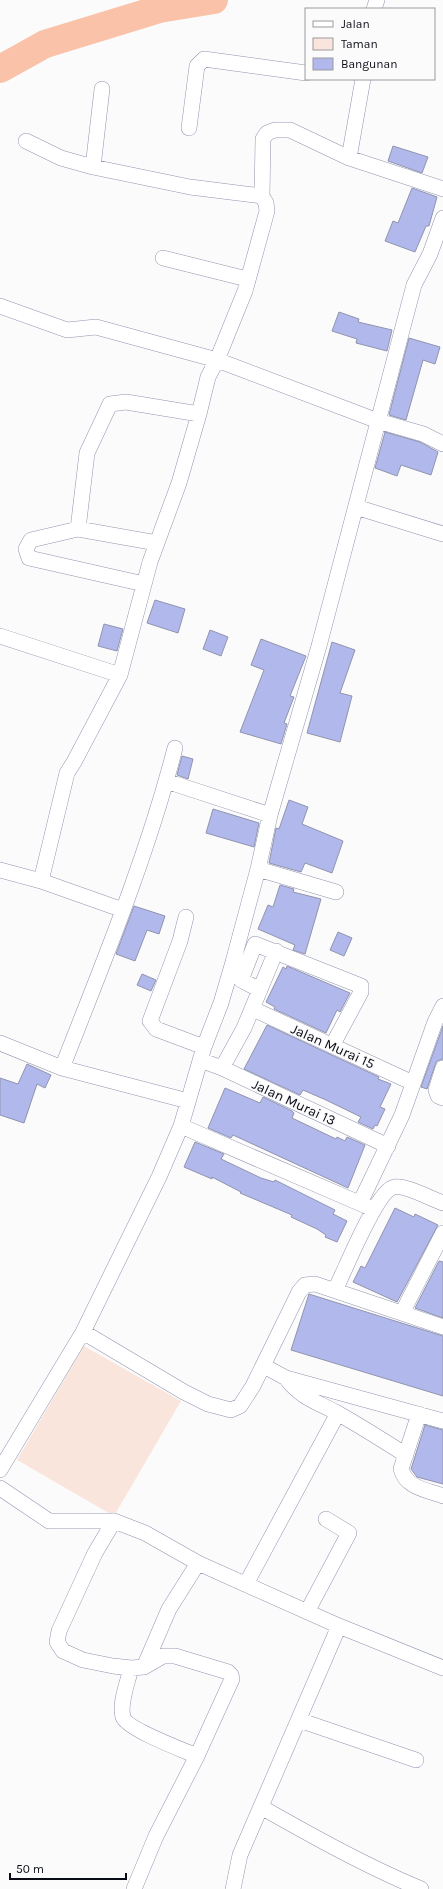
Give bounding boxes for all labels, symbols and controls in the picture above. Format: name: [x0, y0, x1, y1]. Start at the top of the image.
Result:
legend: [305, 8, 435, 80]
text: Jalan: [341, 17, 370, 31]
text: Taman: [341, 37, 378, 51]
text: Bangunan: [341, 57, 397, 71]
street label: Jalan Murai 15: [288, 1020, 377, 1073]
street label: Jalan Murai 13: [249, 1076, 338, 1129]
scale bar: [10, 1855, 126, 1881]
text: 50 m: [16, 1862, 44, 1876]

